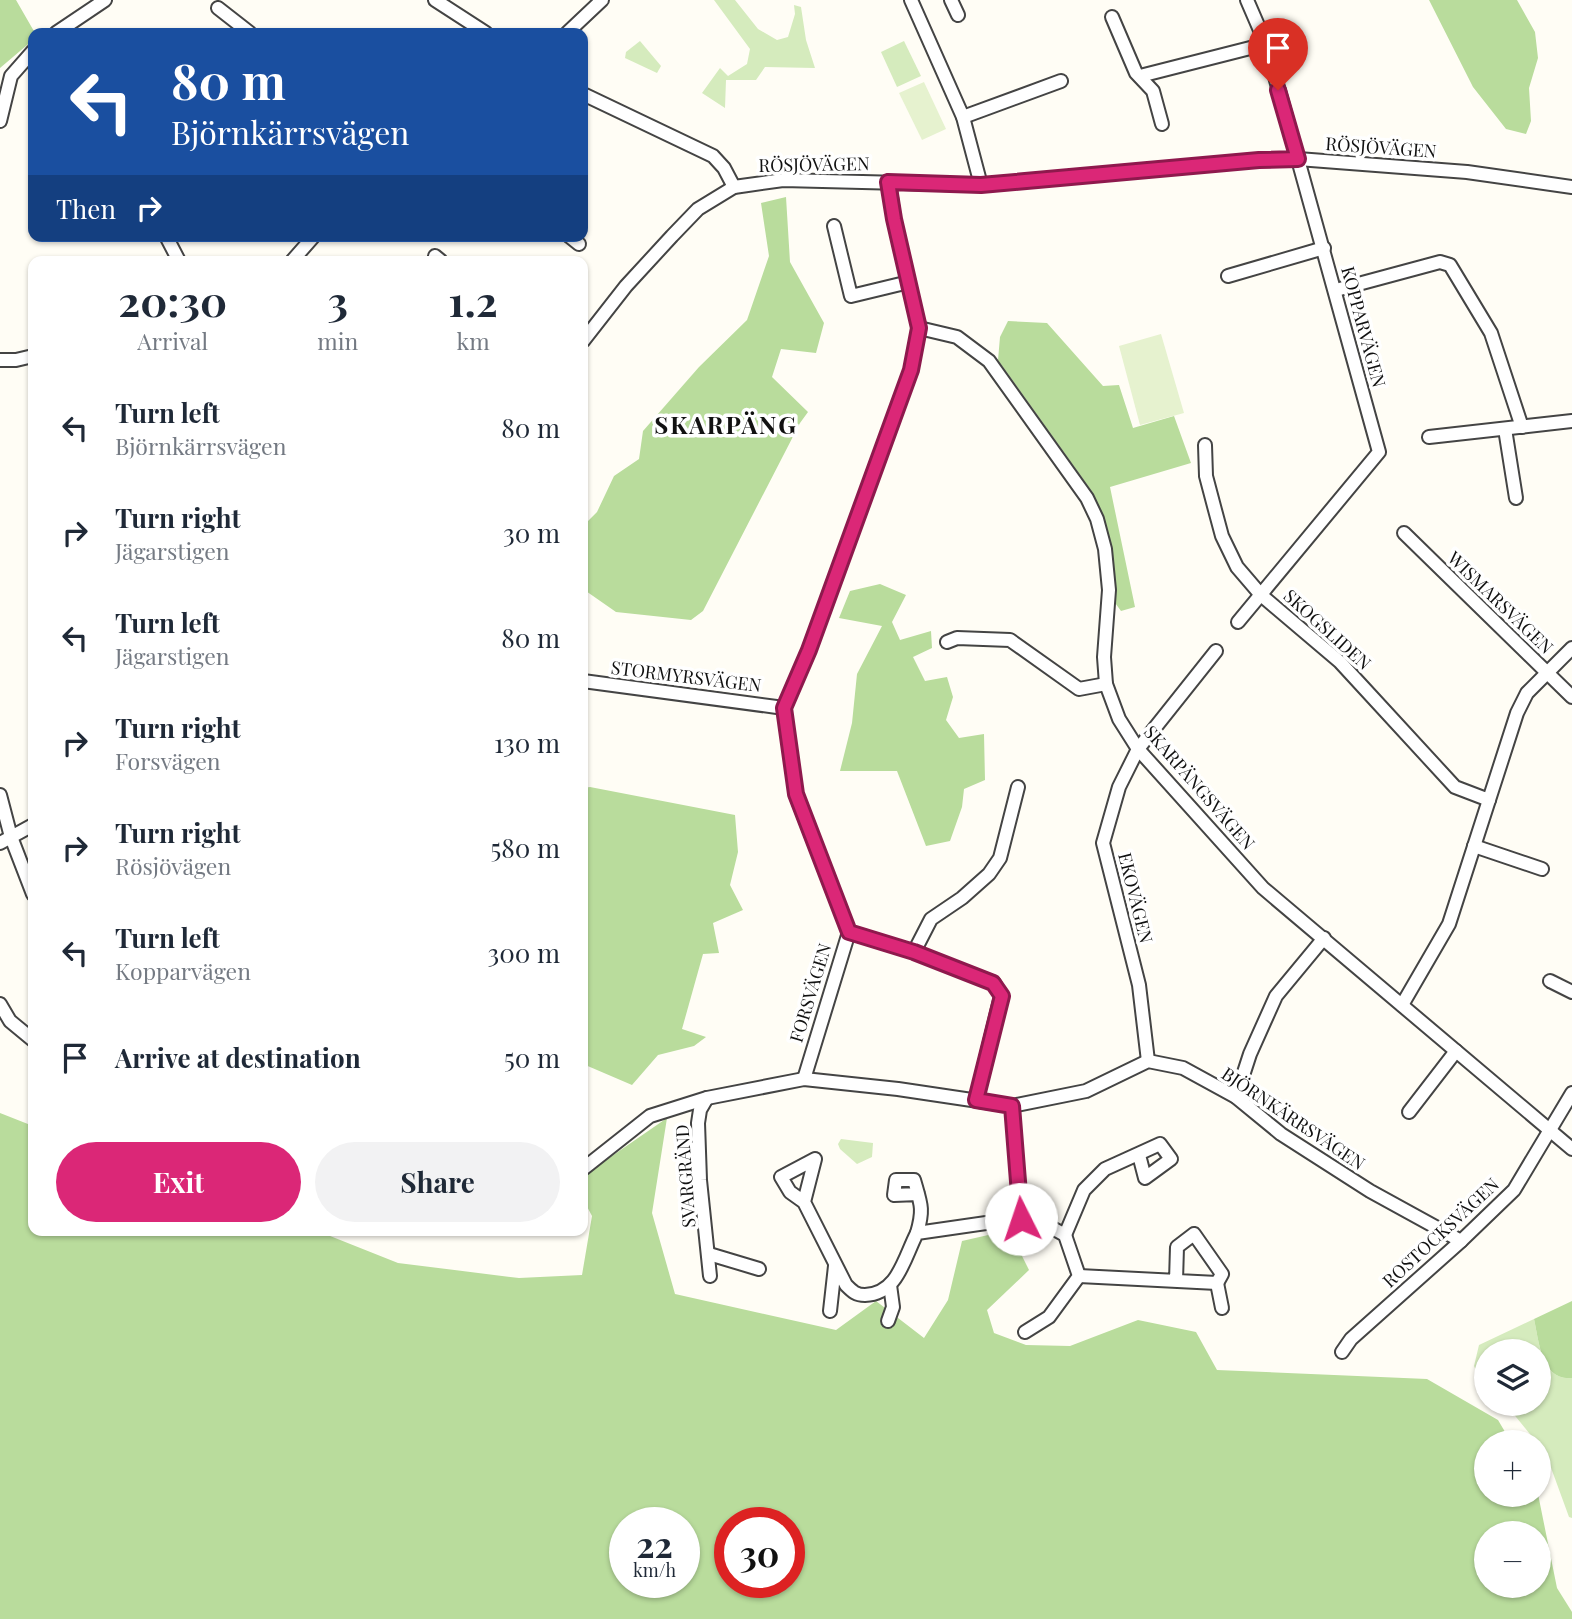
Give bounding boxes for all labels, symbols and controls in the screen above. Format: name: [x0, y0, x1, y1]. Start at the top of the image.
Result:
pin: [1248, 18, 1308, 90]
icon: arrive: [1259, 29, 1297, 67]
text: 80 m: [171, 47, 286, 112]
icon: left: [56, 56, 147, 147]
text: Björnkärrsvägen: [171, 110, 409, 153]
street label: RÖSJÖVÄGEN: [1325, 131, 1438, 163]
street label: RÖSJÖVÄGEN: [758, 151, 870, 177]
icon: right: [130, 189, 168, 227]
text: Then: [56, 191, 116, 226]
street label: KOPPARVÄGEN: [1336, 264, 1392, 390]
text: 20:30: [118, 272, 227, 328]
text: 3: [327, 272, 348, 328]
text: 1.2: [448, 272, 498, 328]
text: Arrival: [137, 325, 208, 356]
text: min: [317, 325, 358, 356]
text: km: [457, 325, 490, 356]
text: Turn left: [115, 395, 220, 430]
district label: SKARPÄNG: [654, 408, 798, 440]
icon: left: [56, 409, 94, 447]
text: 80 m: [501, 410, 560, 445]
text: Björnkärrsvägen: [115, 430, 286, 461]
text: Turn right: [115, 500, 241, 535]
icon: right: [56, 514, 94, 552]
text: 30 m: [503, 515, 560, 550]
text: Jägarstigen: [115, 535, 230, 566]
street label: WISMARSVÄGEN: [1442, 545, 1559, 659]
street label: SKOGSLIDEN: [1279, 584, 1377, 675]
text: Turn left: [115, 605, 220, 640]
icon: left: [56, 619, 94, 657]
text: 80 m: [501, 620, 560, 655]
text: Jägarstigen: [115, 640, 230, 671]
street label: STORMYRSVÄGEN: [610, 655, 763, 697]
text: Turn right: [115, 710, 241, 745]
street label: SKARPÄNGSVÄGEN: [1139, 720, 1261, 855]
icon: right: [56, 724, 94, 762]
text: 130 m: [494, 725, 560, 760]
text: Forsvägen: [115, 745, 221, 776]
text: Turn right: [115, 815, 241, 850]
icon: right: [56, 829, 94, 867]
text: 580 m: [491, 830, 560, 865]
text: Rösjövägen: [115, 850, 231, 881]
street label: EKOVÄGEN: [1113, 850, 1159, 946]
text: Turn left: [115, 920, 220, 955]
icon: left: [56, 934, 94, 972]
text: 300 m: [488, 935, 560, 970]
street label: FORSVÄGEN: [784, 940, 837, 1045]
text: Kopparvägen: [115, 955, 251, 986]
icon: arrive: [56, 1039, 94, 1077]
text: Arrive at destination: [115, 1040, 361, 1075]
text: 50 m: [504, 1040, 560, 1075]
street label: BJÖRNKÄRRSVÄGEN: [1217, 1061, 1370, 1175]
street label: SVARGRÄND: [669, 1124, 701, 1229]
button: Exit: [56, 1142, 301, 1222]
button: Share: [315, 1142, 560, 1222]
street label: ROSTOCKSVÄGEN: [1377, 1172, 1504, 1292]
position arrow: [984, 1182, 1058, 1256]
map controls: [1474, 1339, 1551, 1598]
button: layers: [1474, 1339, 1551, 1416]
button: +: [1474, 1430, 1551, 1507]
speed limit sign: 30: [714, 1507, 805, 1598]
text: 22: [636, 1520, 673, 1567]
button: −: [1474, 1521, 1551, 1598]
text: km/h: [633, 1558, 676, 1582]

